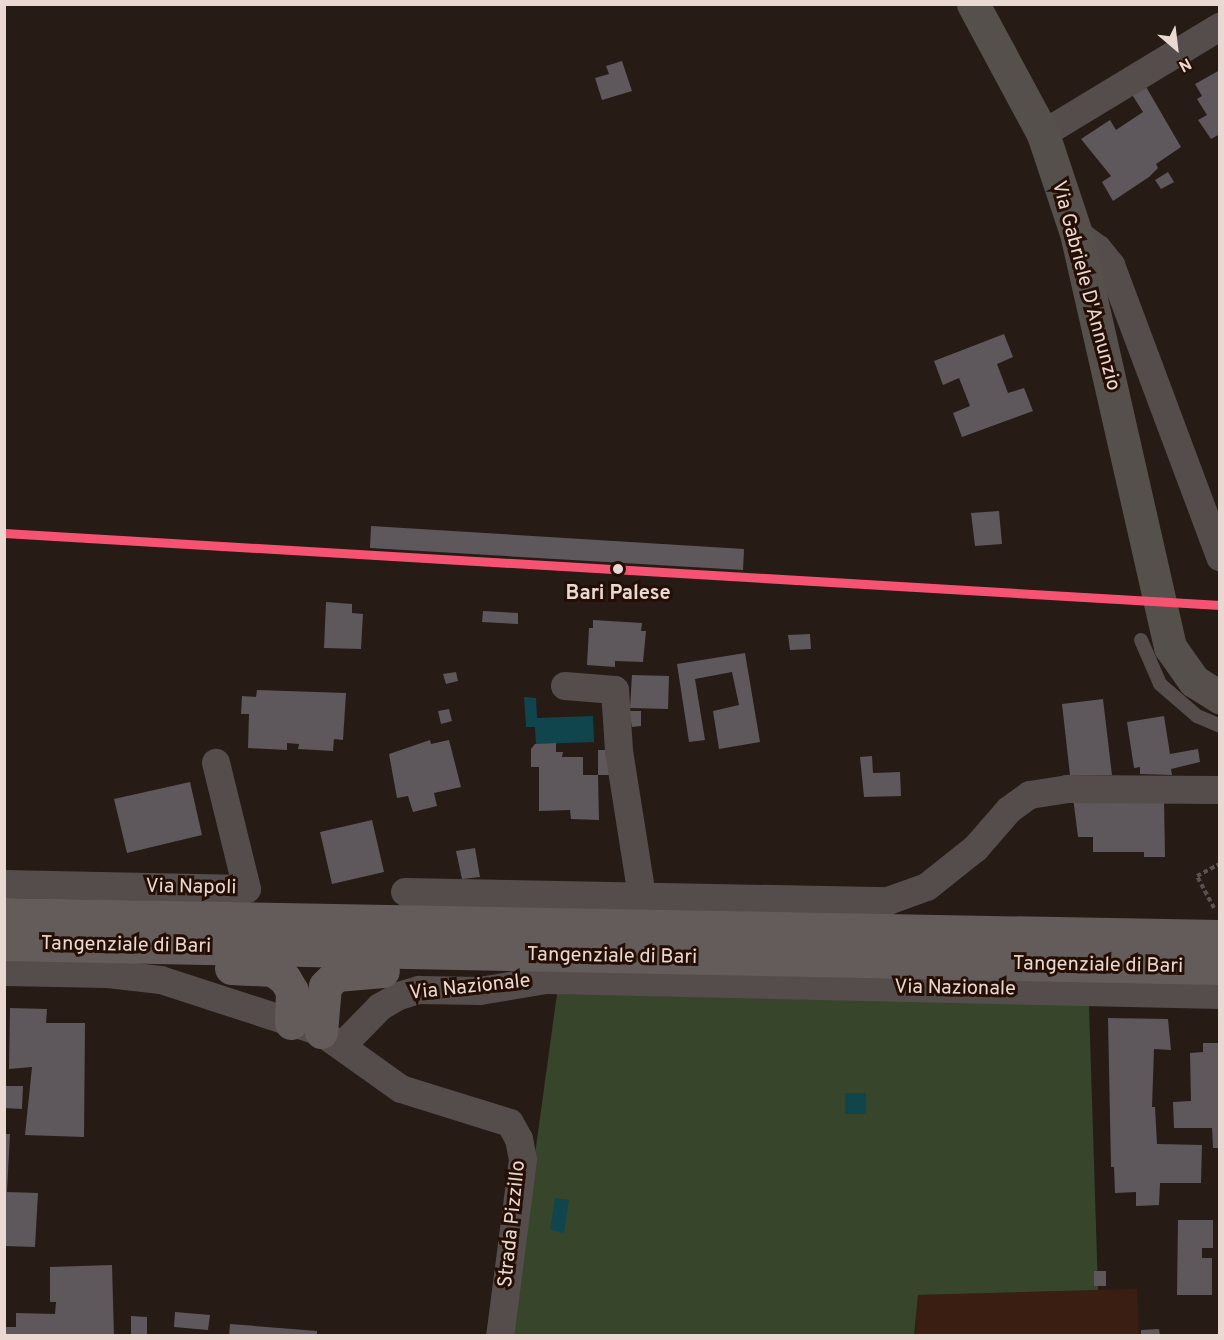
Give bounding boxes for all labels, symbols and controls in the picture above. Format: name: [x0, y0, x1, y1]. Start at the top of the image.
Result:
north arrow: [1146, 18, 1206, 78]
text: N: [1175, 52, 1194, 75]
street label: Via Gabriele D'Annunzio: [1045, 178, 1125, 394]
marker: Bari Palese: [608, 559, 628, 579]
place label: Bari Palese: [565, 582, 671, 606]
street label: Via Napoli: [145, 875, 237, 901]
street label: Tangenziale di Bari: [41, 933, 211, 959]
street label: Tangenziale di Bari: [527, 944, 697, 970]
street label: Tangenziale di Bari: [1013, 953, 1183, 979]
street label: Via Nazionale: [408, 970, 532, 1006]
street label: Via Nazionale: [894, 976, 1016, 1002]
street label: Strada Pizzillo: [494, 1159, 532, 1289]

